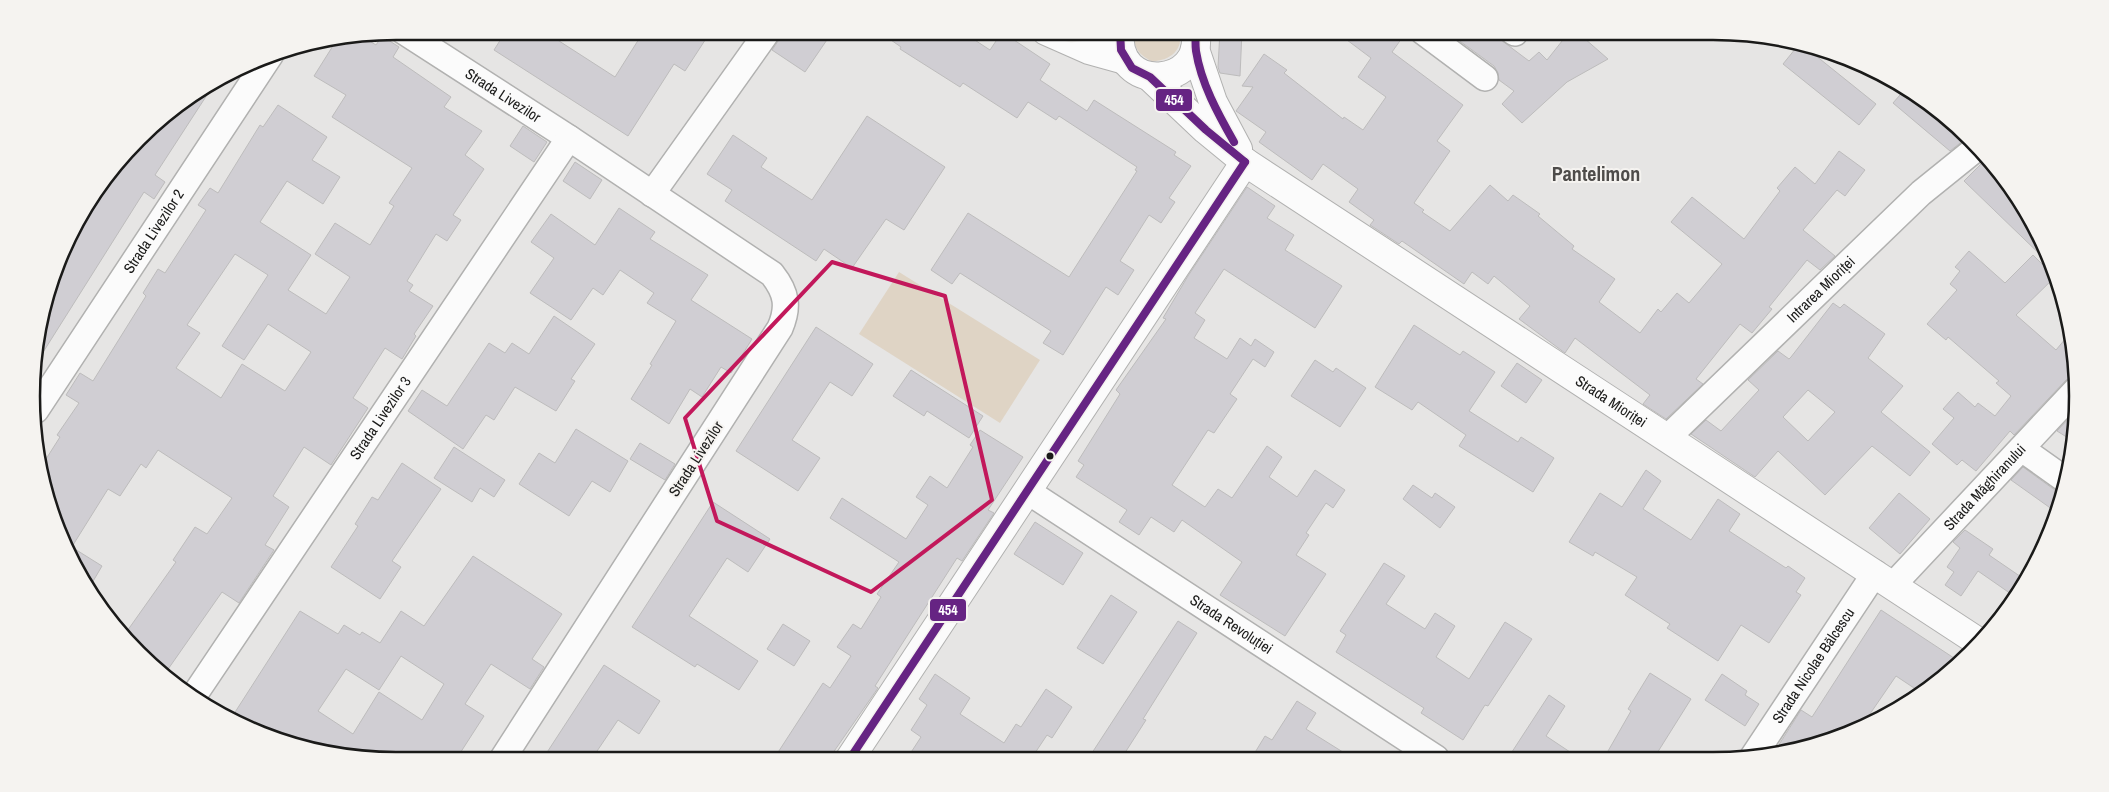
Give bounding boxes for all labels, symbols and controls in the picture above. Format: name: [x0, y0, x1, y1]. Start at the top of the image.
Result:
street label: Strada Livezilor: [461, 63, 545, 127]
line badge: 454: [1155, 88, 1193, 112]
text: 454: [1164, 91, 1184, 109]
district label: Pantelimon: [1552, 160, 1640, 187]
street label: Strada Livezilor 2: [118, 185, 189, 277]
street label: Intrarea Mioriței: [1782, 251, 1859, 327]
street label: Strada Mioriței: [1571, 370, 1651, 432]
street label: Strada Livezilor 3: [344, 372, 416, 464]
street label: Strada Livezilor: [663, 417, 728, 501]
street label: Strada Măghiranului: [1939, 439, 2030, 535]
unlabelled marker: [1045, 451, 1055, 461]
street label: Strada Revoluției: [1186, 589, 1277, 659]
line badge: 454: [929, 598, 967, 622]
text: 454: [938, 601, 958, 619]
street label: Strada Nicolae Bălcescu: [1767, 603, 1859, 727]

